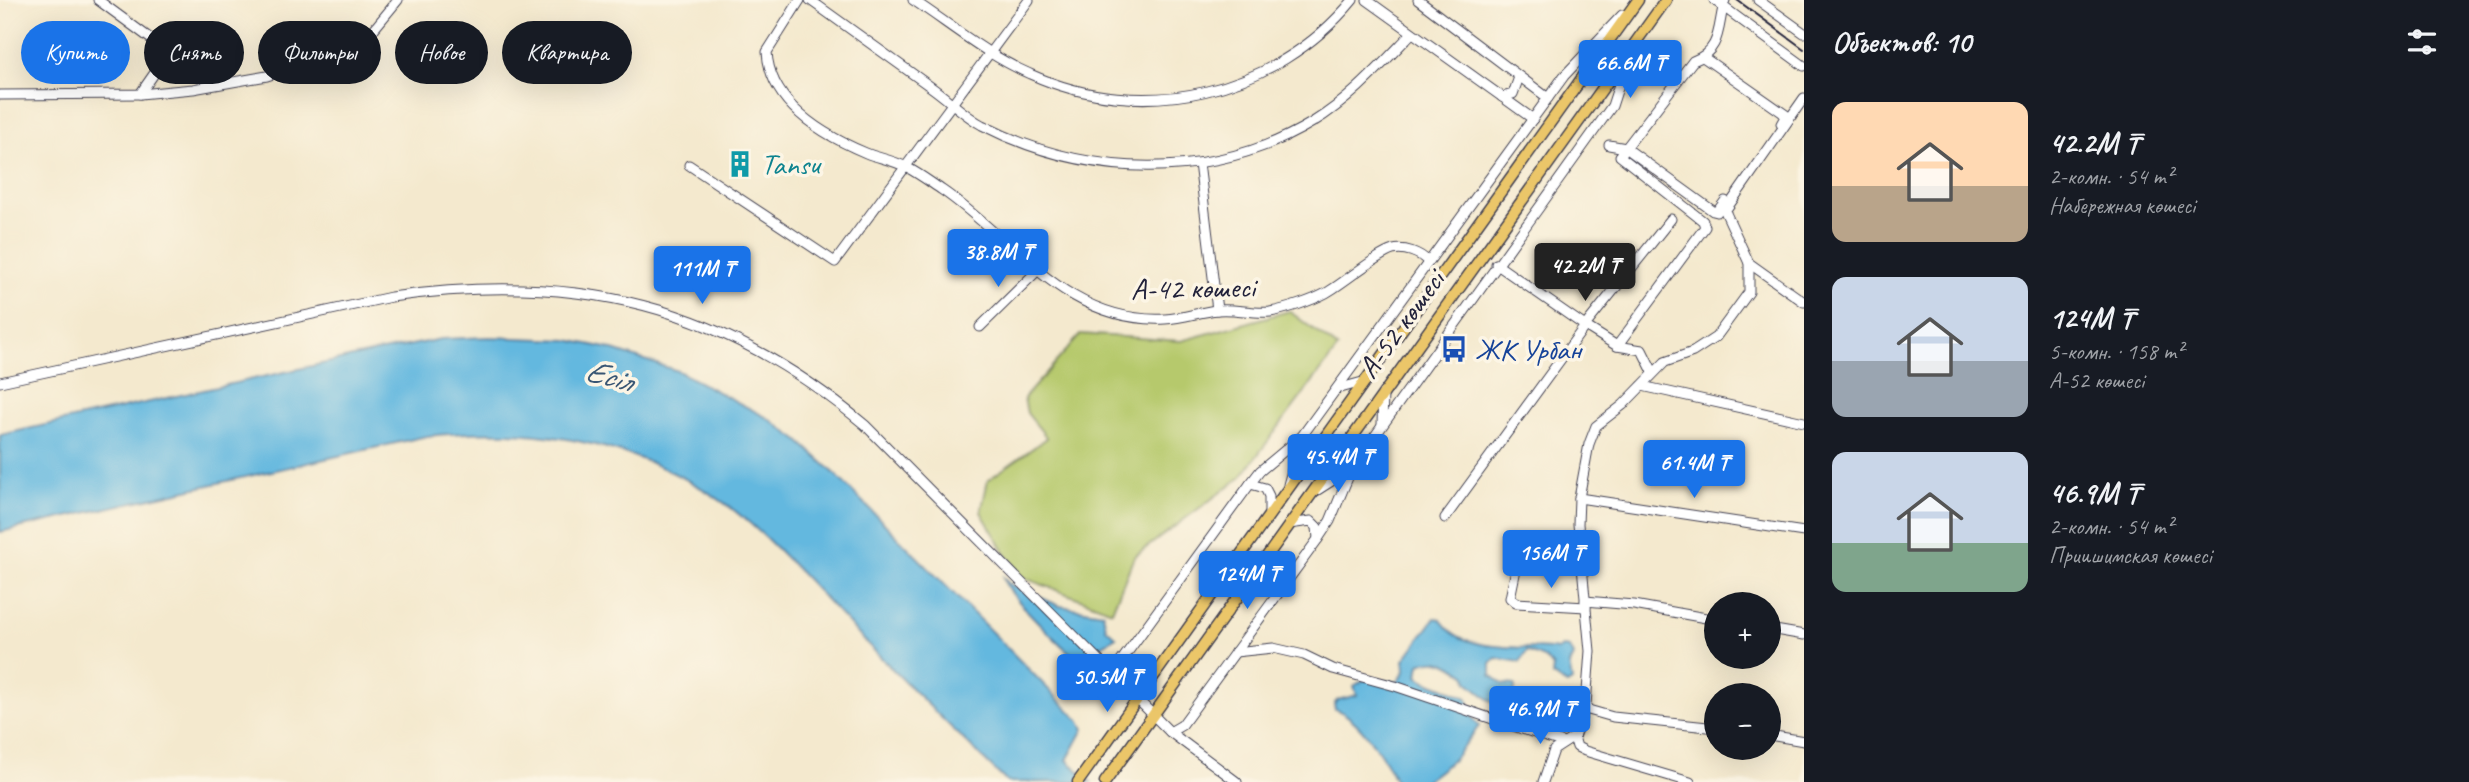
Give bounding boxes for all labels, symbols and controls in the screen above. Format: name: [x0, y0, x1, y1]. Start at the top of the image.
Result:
chip: Купить: [21, 21, 130, 84]
chip: Снять: [144, 21, 244, 84]
chip: Фильтры: [258, 21, 381, 84]
chip: Новое: [395, 21, 488, 84]
chip: Квартира: [502, 21, 632, 84]
text: Объектов: 10: [1832, 23, 1971, 61]
icon: filters: [2403, 23, 2441, 61]
pin: 66.6M ₸: [1565, 41, 1695, 100]
text: 66.6M ₸: [1595, 48, 1665, 77]
text: 42.2M ₸: [2049, 124, 2139, 162]
icon: home: [1888, 130, 1972, 214]
place label: Tansu: [761, 145, 822, 183]
building icon: Tansu: [725, 149, 755, 179]
text: 2-комн. · 54 m²: [2049, 162, 2173, 191]
text: Набережная көшесі: [2049, 191, 2195, 220]
pin: 38.8M ₸: [933, 230, 1063, 289]
text: 38.8M ₸: [963, 237, 1033, 266]
pin: 42.2M ₸: [1520, 244, 1650, 303]
pin: 111M ₸: [645, 246, 759, 306]
text: 42.2M ₸: [1550, 251, 1620, 280]
text: 111M ₸: [670, 254, 734, 283]
street label: А-52 көшесі: [1349, 260, 1455, 385]
street label: А-42 көшесі: [1131, 268, 1259, 308]
text: 124M ₸: [2049, 299, 2133, 337]
icon: home: [1888, 305, 1972, 389]
place label: ЖК Урбан: [1475, 330, 1584, 368]
bus stop icon: ЖК Урбан: [1439, 334, 1469, 364]
text: 5-комн. · 158 m²: [2049, 337, 2183, 366]
water label: Есіл: [581, 350, 641, 402]
text: А-52 көшесі: [2049, 366, 2144, 395]
pin: 45.4M ₸: [1273, 434, 1403, 494]
pin: 61.4M ₸: [1629, 440, 1759, 500]
text: 45.4M ₸: [1304, 442, 1372, 471]
text: 61.4M ₸: [1659, 448, 1729, 477]
text: 46.9M ₸: [2049, 474, 2139, 512]
icon: home: [1888, 480, 1972, 564]
text: 2-комн. · 54 m²: [2049, 512, 2173, 541]
pin: 156M ₸: [1494, 530, 1608, 590]
text: 156M ₸: [1519, 538, 1583, 567]
text: Приишимская көшесі: [2049, 541, 2212, 570]
pin: 124M ₸: [1190, 552, 1304, 611]
text: 124M ₸: [1215, 559, 1279, 588]
map controls: [1704, 592, 1781, 760]
button: +: [1704, 592, 1781, 669]
pin: 50.5M ₸: [1042, 654, 1172, 714]
text: 50.5M ₸: [1073, 662, 1141, 691]
button: −: [1704, 683, 1781, 760]
pin: 46.9M ₸: [1475, 686, 1605, 746]
text: 46.9M ₸: [1505, 694, 1575, 723]

